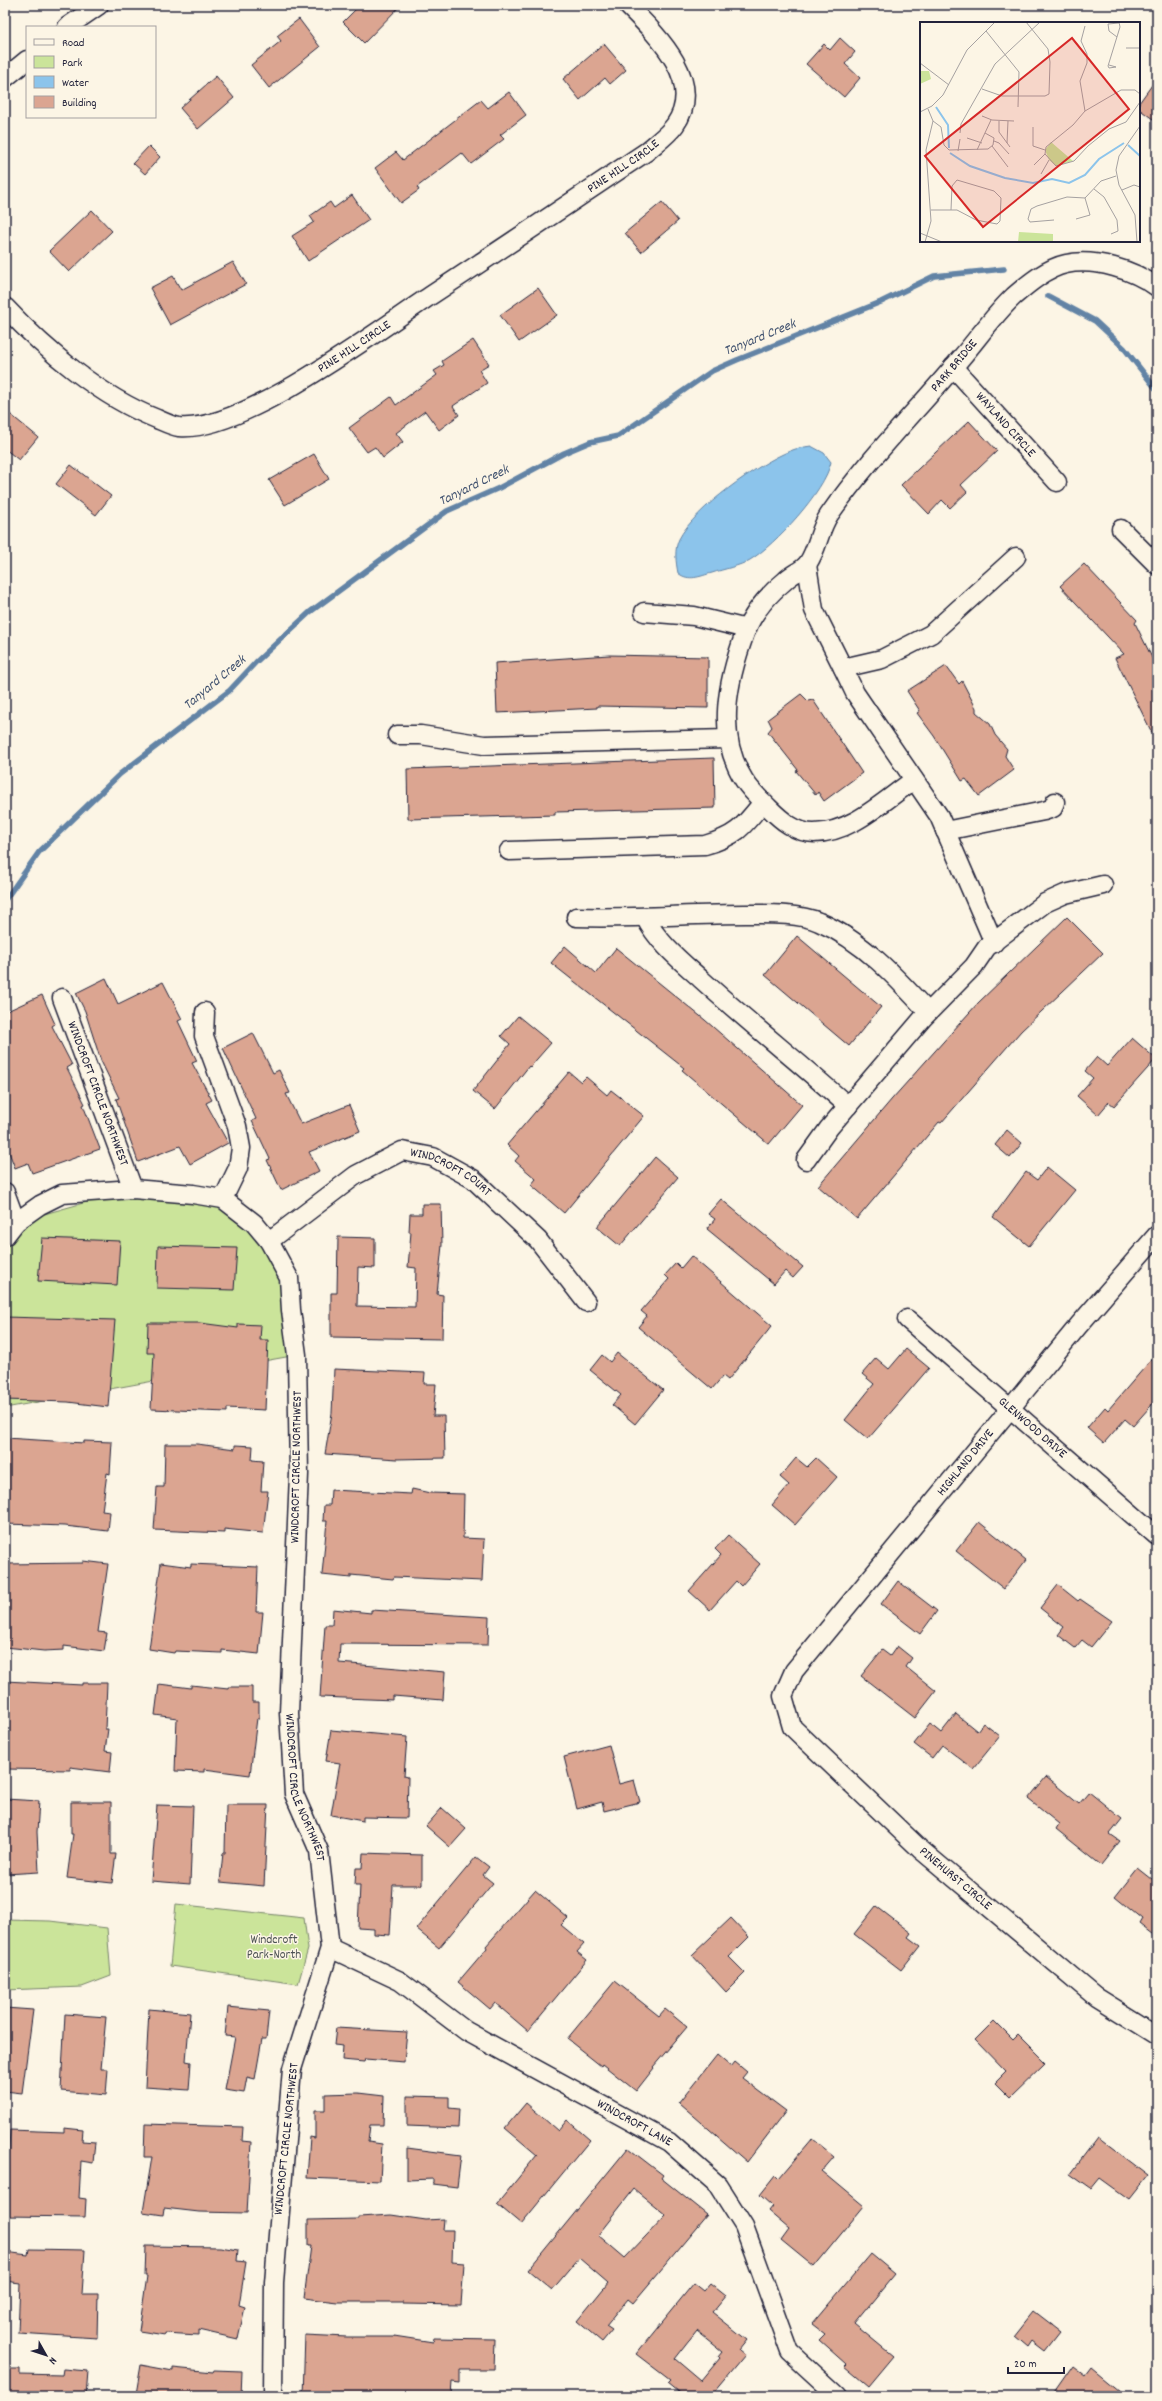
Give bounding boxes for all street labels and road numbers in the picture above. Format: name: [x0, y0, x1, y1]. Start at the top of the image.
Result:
street label: PINE HILL CIRCLE: [583, 135, 664, 198]
street label: PINE HILL CIRCLE: [314, 316, 395, 378]
street label: PARK BRIDGE: [926, 335, 982, 396]
street label: WAYLAND CIRCLE: [971, 388, 1040, 462]
street label: WINDCROFT CIRCLE NORTHWEST: [62, 1019, 133, 1169]
street label: WINDCROFT COURT: [409, 1143, 496, 1201]
street label: WINDCROFT CIRCLE NORTHWEST: [286, 1391, 308, 1543]
street label: GLENWOOD DRIVE: [994, 1393, 1071, 1463]
street label: HIGHLAND DRIVE: [933, 1425, 999, 1501]
street label: WINDCROFT CIRCLE NORTHWEST: [280, 1713, 330, 1862]
street label: PINEHURST CIRCLE: [915, 1843, 996, 1915]
street label: WINDCROFT CIRCLE NORTHWEST: [270, 2062, 304, 2216]
street label: WINDCROFT LANE: [593, 2095, 676, 2151]

